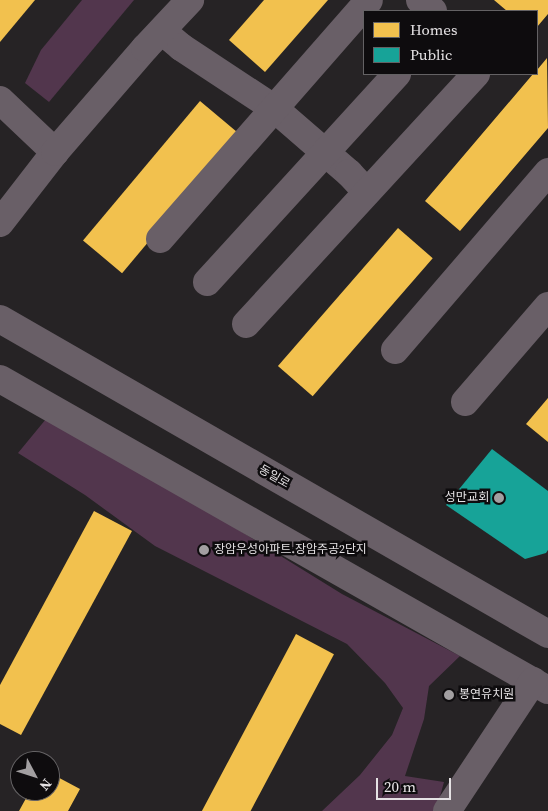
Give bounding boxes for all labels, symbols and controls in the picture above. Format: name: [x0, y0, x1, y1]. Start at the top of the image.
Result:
legend: [363, 10, 538, 75]
text: Homes: [410, 19, 457, 40]
text: Public: [410, 44, 452, 65]
street label: 동일로: [256, 462, 292, 492]
place label: 성만교회: [445, 491, 489, 505]
marker: 성만교회: [493, 492, 505, 504]
place label: 장암우성아파트.장암주공2단지: [214, 543, 367, 557]
marker: 장암우성아파트.장암주공2단지: [198, 544, 210, 556]
place label: 봉연유치원: [459, 688, 514, 702]
marker: 봉연유치원: [443, 689, 455, 701]
north arrow: [10, 751, 60, 801]
scale bar: [378, 768, 453, 800]
text: N: [35, 775, 57, 795]
text: 20 m: [384, 776, 416, 797]

